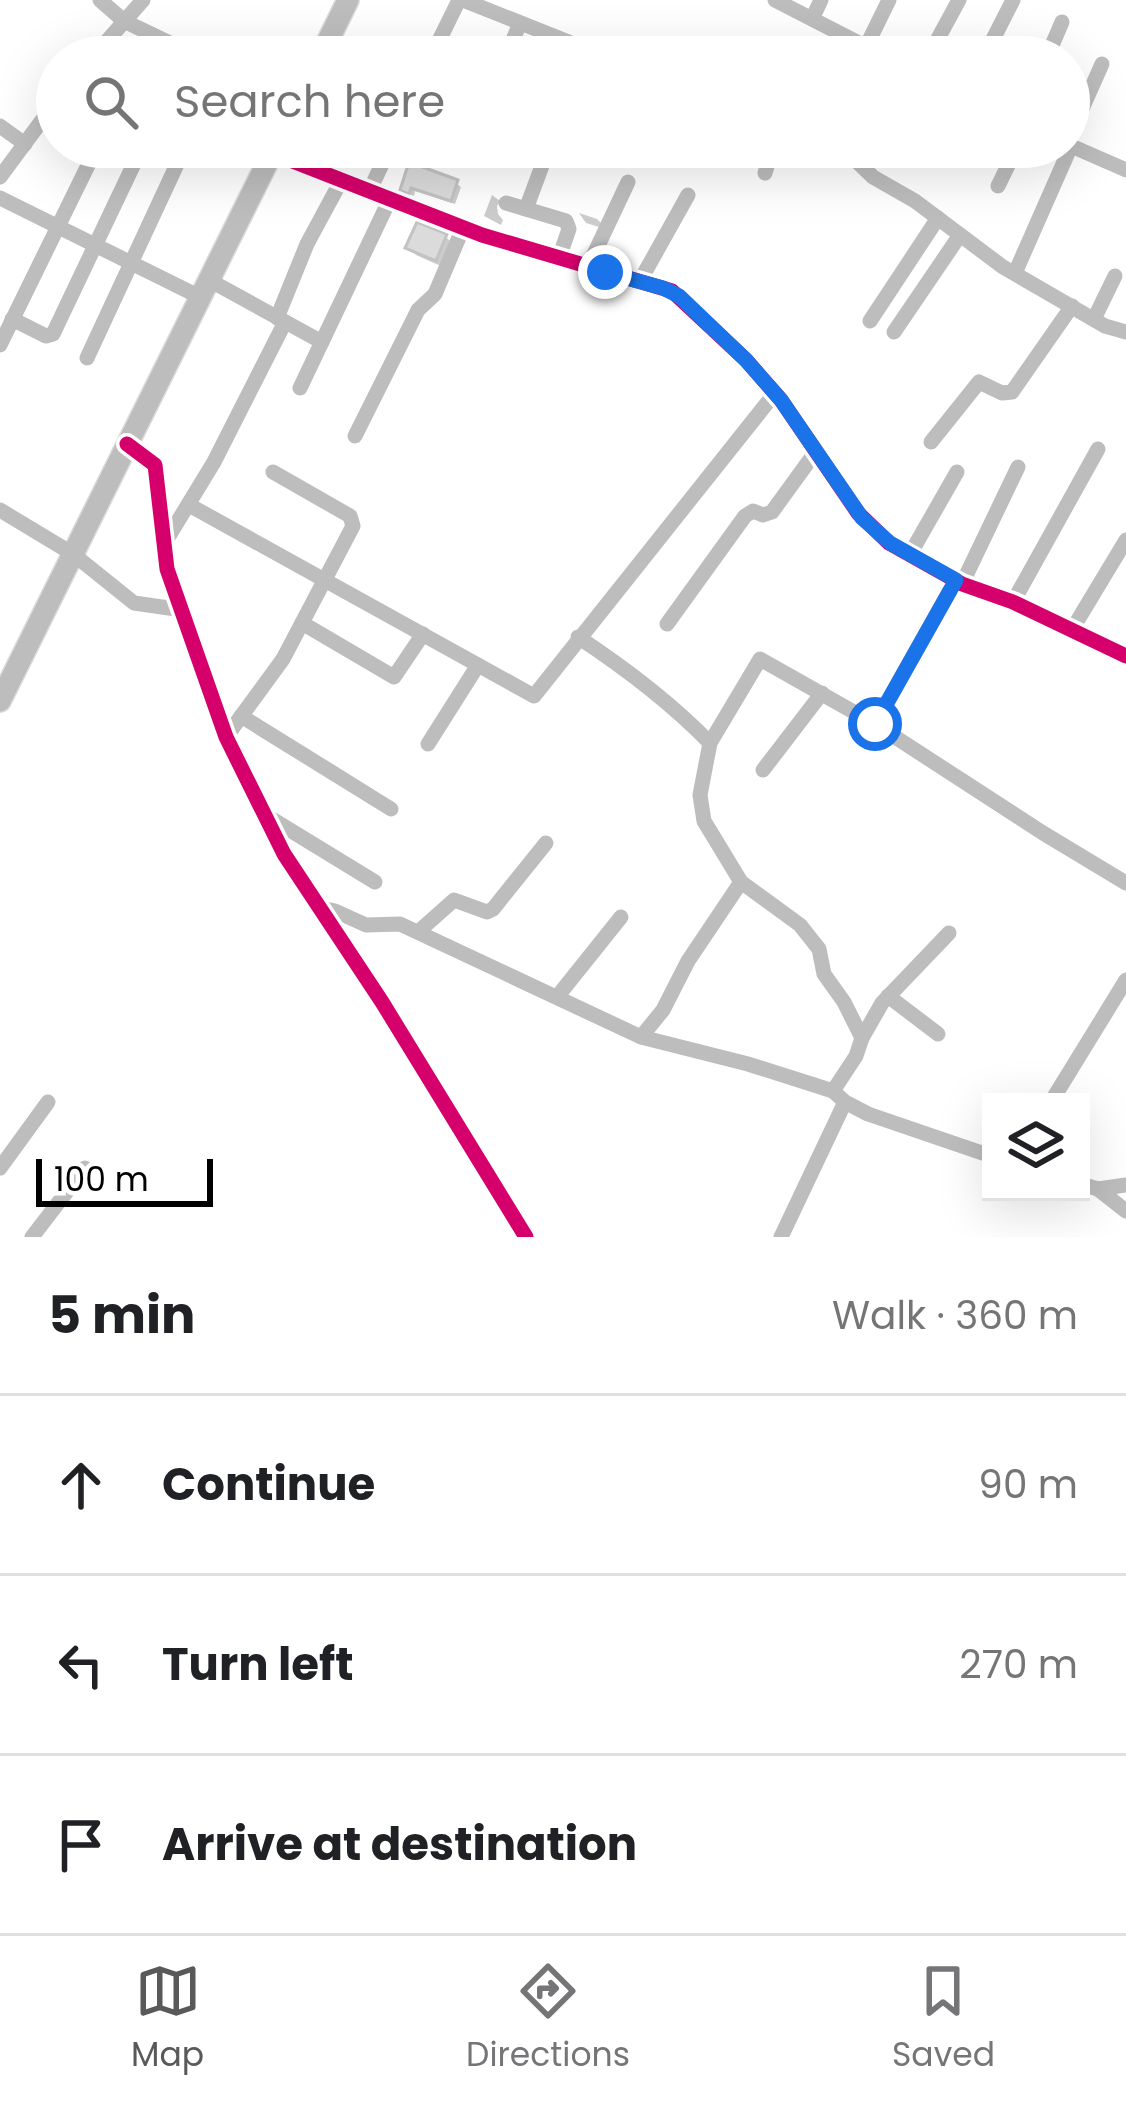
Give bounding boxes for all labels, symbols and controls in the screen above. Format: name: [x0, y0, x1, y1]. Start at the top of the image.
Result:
search box: [36, 36, 1090, 168]
icon: search: [78, 69, 144, 135]
text: Search here: [174, 70, 445, 133]
route end: [578, 245, 632, 299]
route start: [848, 697, 902, 751]
map controls: [982, 1093, 1090, 1201]
button: layers: [982, 1093, 1090, 1201]
scale bar: [36, 1153, 213, 1206]
text: 100 m: [54, 1156, 149, 1203]
text: 5 min: [48, 1279, 195, 1351]
text: Walk · 360 m: [832, 1288, 1078, 1343]
icon: ahead: [48, 1452, 114, 1518]
text: Continue: [162, 1453, 375, 1516]
text: 90 m: [978, 1457, 1078, 1512]
icon: left: [48, 1632, 114, 1698]
text: Turn left: [162, 1633, 354, 1696]
text: 270 m: [959, 1637, 1078, 1692]
icon: arrive: [48, 1812, 114, 1878]
text: Arrive at destination: [162, 1813, 637, 1876]
tab: Map: [131, 1958, 204, 2080]
tab: Directions: [466, 1958, 630, 2080]
tab: Saved: [892, 1958, 995, 2080]

